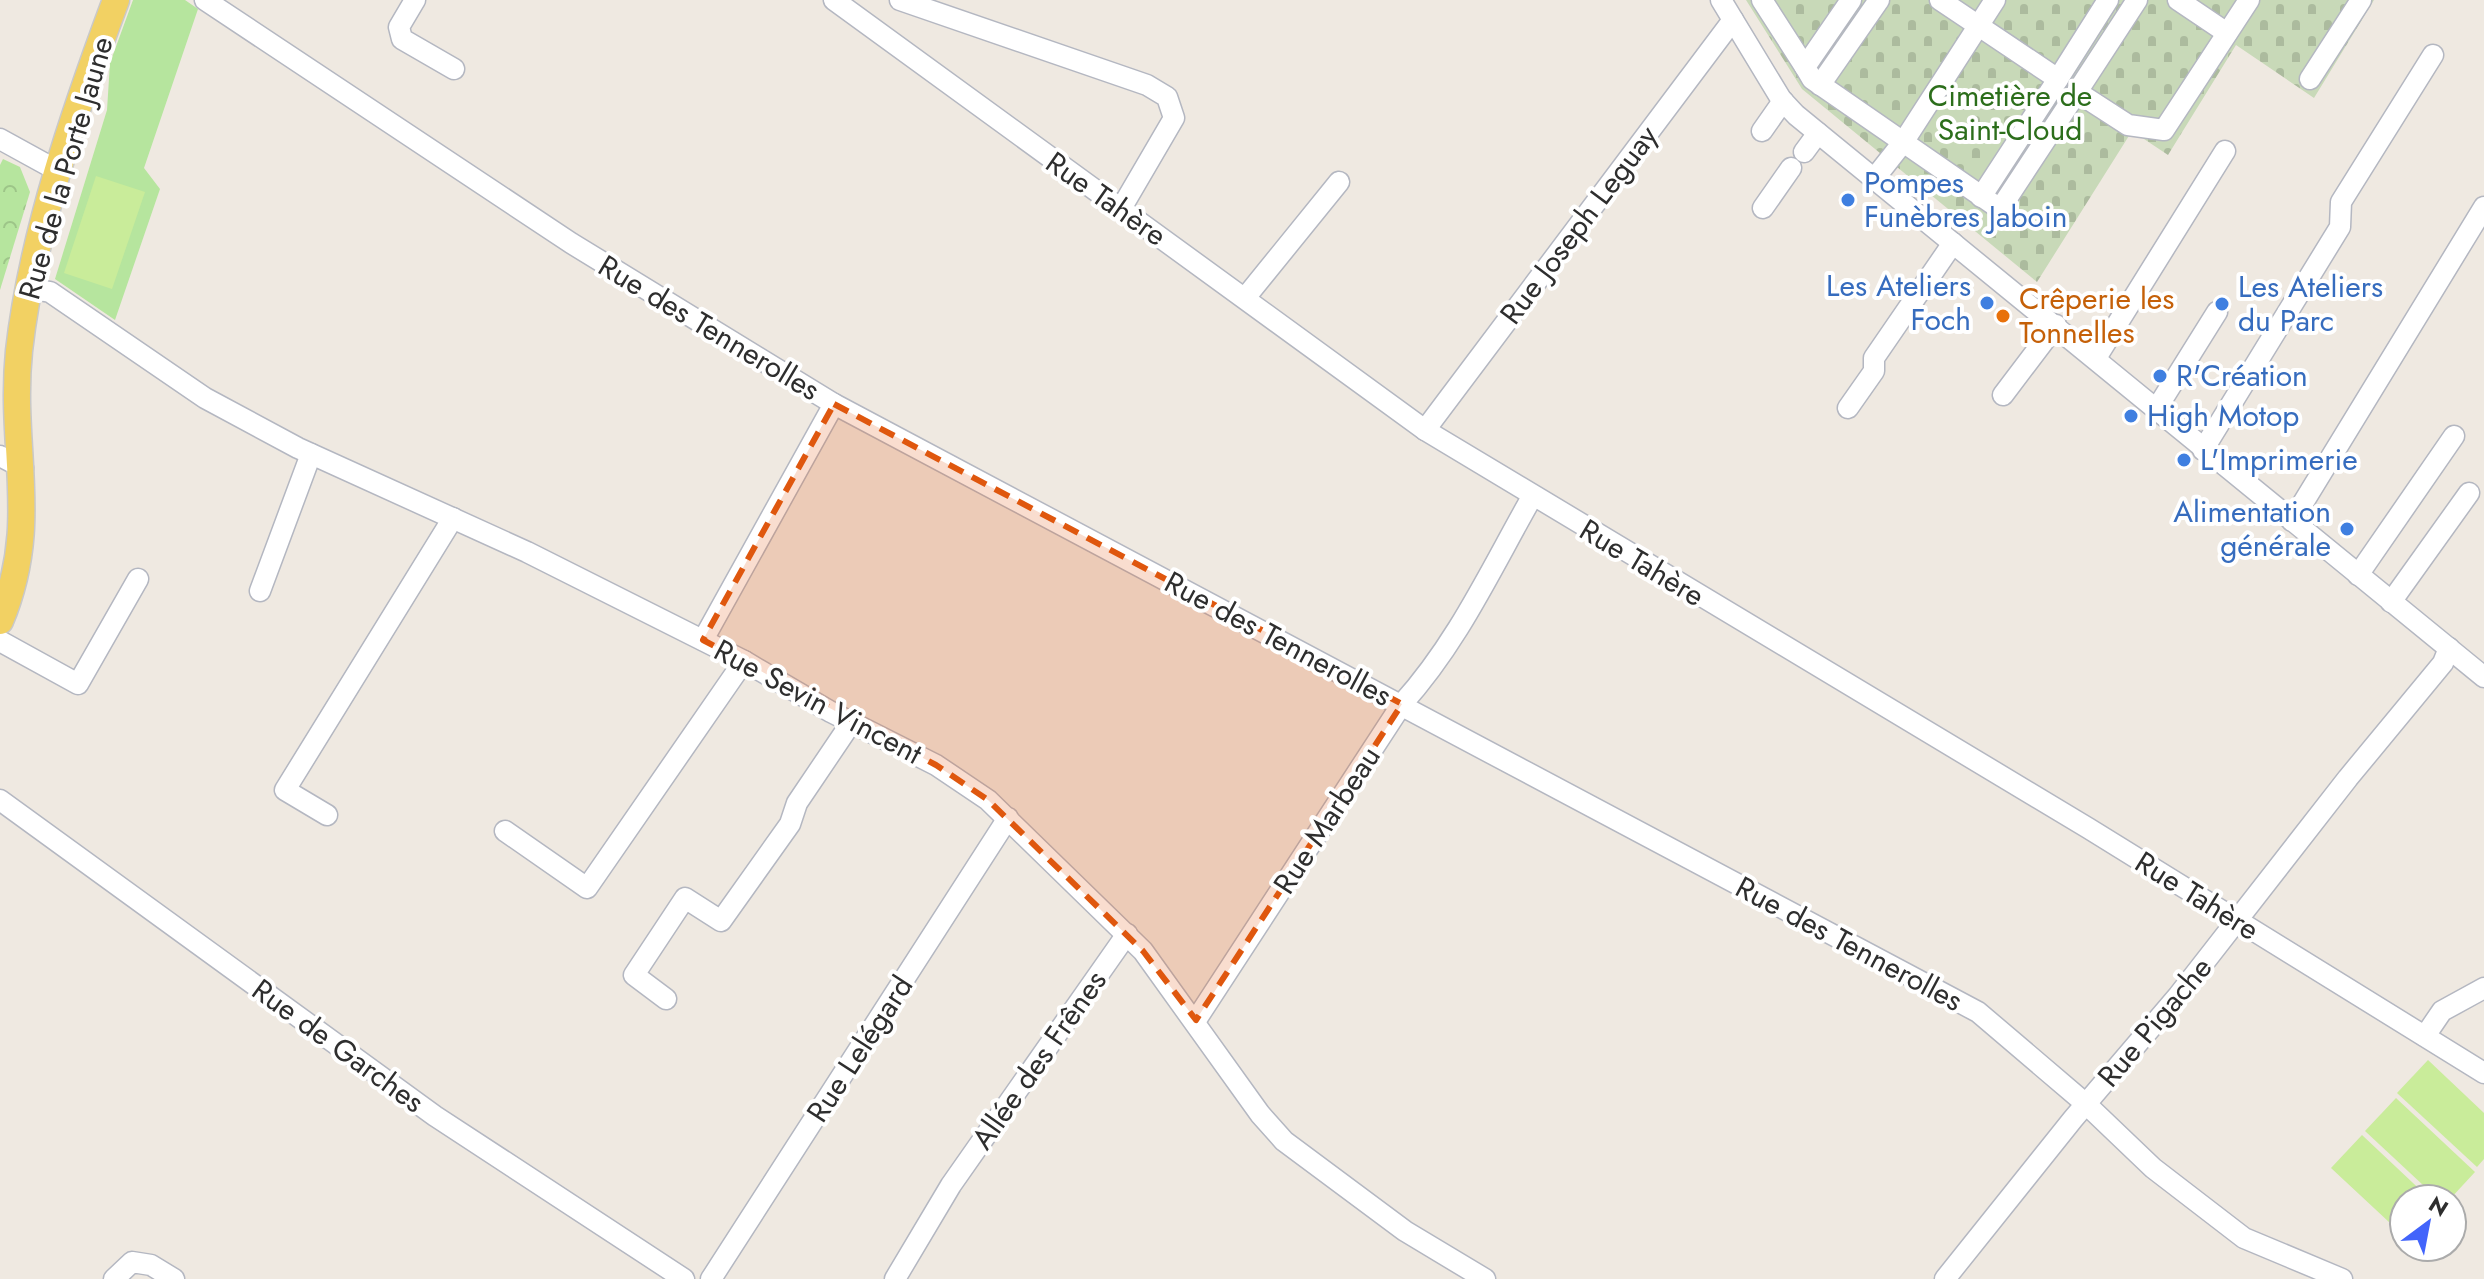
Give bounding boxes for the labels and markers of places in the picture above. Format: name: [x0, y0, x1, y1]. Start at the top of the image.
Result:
place label: Pompes Funèbres Jaboin: [1864, 161, 2068, 238]
marker: Pompes Funèbres Jaboin: [1839, 191, 1857, 209]
place label: Les Ateliers Foch: [1826, 264, 1971, 341]
place label: Les Ateliers du Parc: [2238, 265, 2383, 342]
place label: Crêperie les Tonnelles: [2019, 277, 2174, 354]
marker: Les Ateliers Foch: [1978, 294, 1996, 312]
marker: Les Ateliers du Parc: [2213, 295, 2231, 313]
marker: Crêperie les Tonnelles: [1994, 307, 2012, 325]
place label: R'Création: [2176, 354, 2308, 397]
marker: R'Création: [2151, 367, 2169, 385]
place label: High Motop: [2147, 394, 2299, 437]
marker: High Motop: [2122, 407, 2140, 425]
place label: L'Imprimerie: [2200, 438, 2358, 481]
marker: L'Imprimerie: [2175, 451, 2193, 469]
place label: Alimentation générale: [2173, 490, 2331, 567]
marker: Alimentation générale: [2338, 520, 2356, 538]

